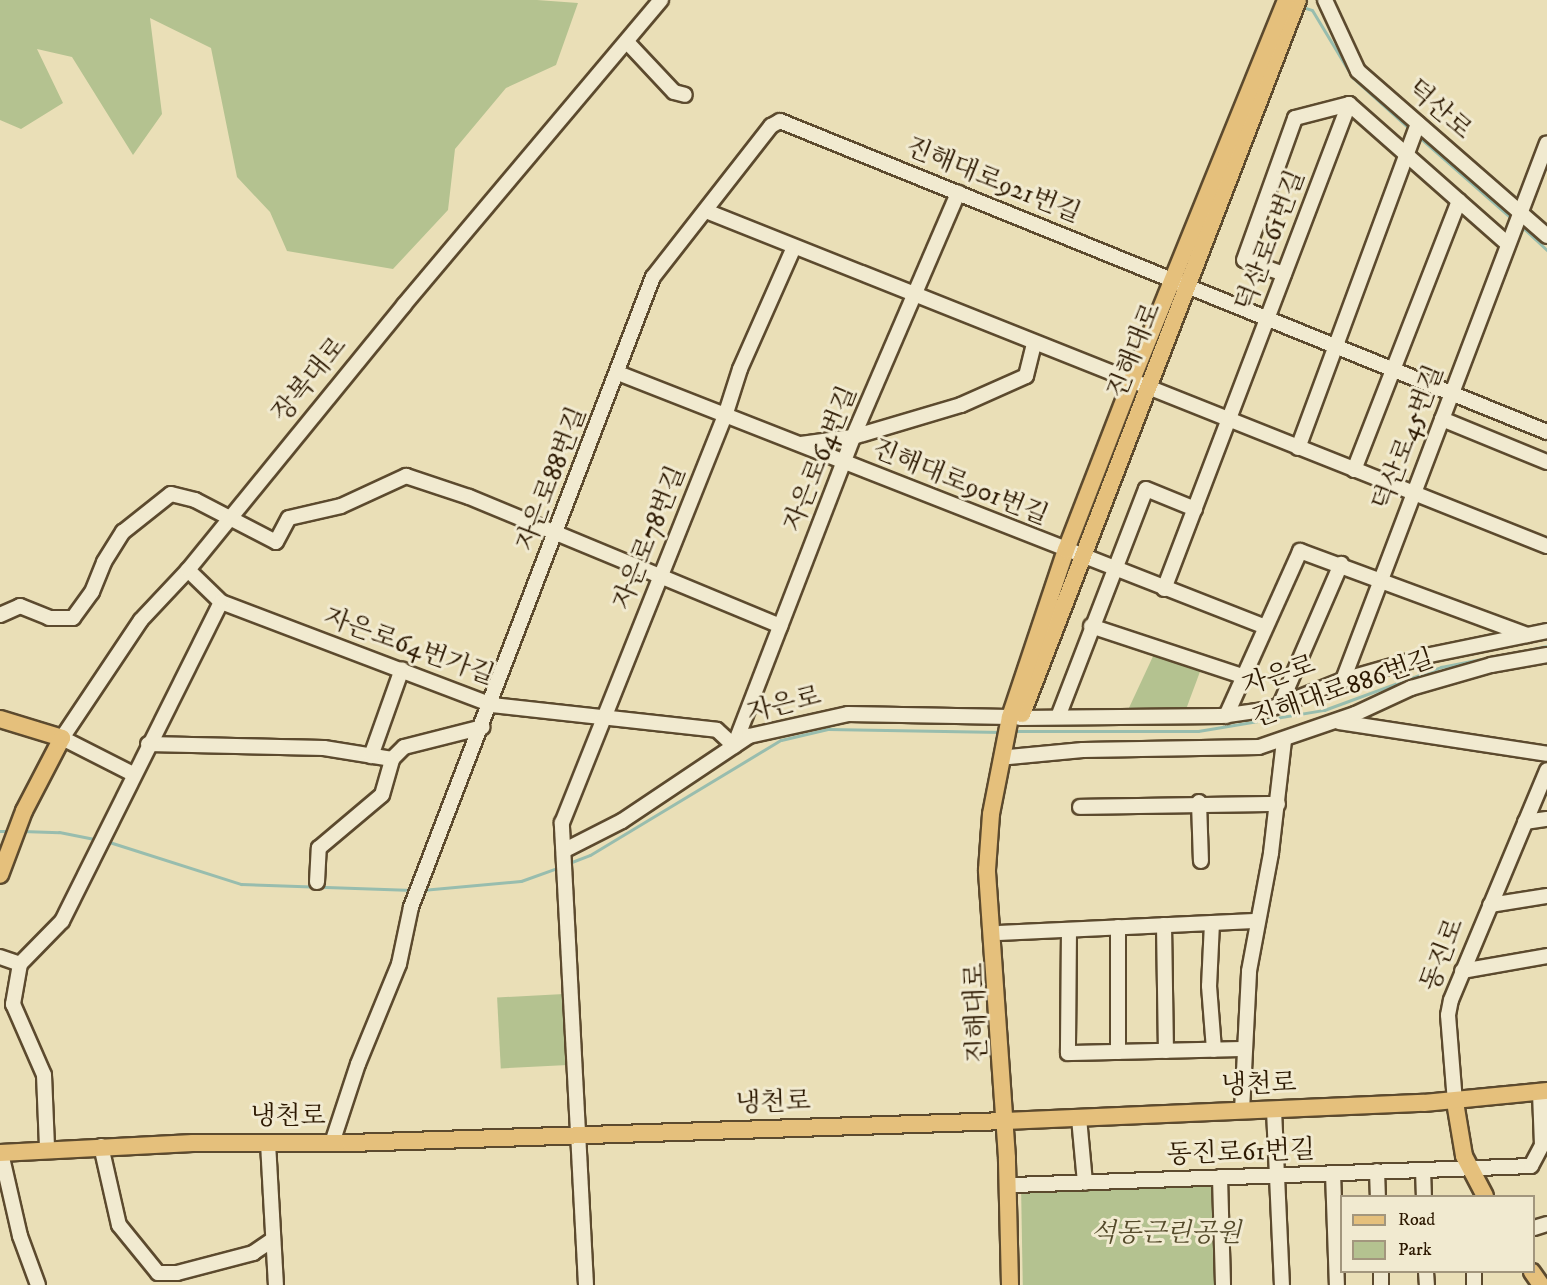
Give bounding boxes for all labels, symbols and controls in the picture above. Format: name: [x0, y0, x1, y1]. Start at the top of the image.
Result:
street label: 덕산로: [1400, 74, 1478, 146]
street label: 진해대로921번길: [901, 132, 1085, 230]
street label: 덕산로61번길: [1230, 166, 1312, 316]
street label: 진해대로: [1102, 299, 1168, 403]
street label: 장복대로: [266, 331, 354, 429]
street label: 덕산로45번길: [1367, 361, 1451, 515]
street label: 자은로64번길: [778, 382, 864, 536]
street label: 자은로88번길: [510, 403, 594, 555]
street label: 진해대로901번길: [867, 433, 1053, 533]
street label: 자은로78번길: [607, 462, 693, 614]
street label: 자은로64번가길: [319, 602, 499, 692]
street label: 진해대로886번길: [1248, 643, 1438, 735]
street label: 자은로: [1238, 650, 1320, 702]
street label: 자은로: [744, 681, 824, 729]
street label: 동진로: [1415, 914, 1471, 996]
street label: 진해대로: [960, 962, 994, 1064]
street label: 냉천로: [1221, 1068, 1297, 1102]
street label: 냉천로: [735, 1086, 811, 1120]
street label: 냉천로: [250, 1101, 326, 1133]
street label: 동진로61번길: [1166, 1135, 1316, 1171]
legend: [1340, 1195, 1535, 1273]
text: Road: [1398, 1209, 1435, 1231]
park label: 석동근린공원: [1091, 1218, 1241, 1250]
text: Park: [1398, 1239, 1432, 1261]

